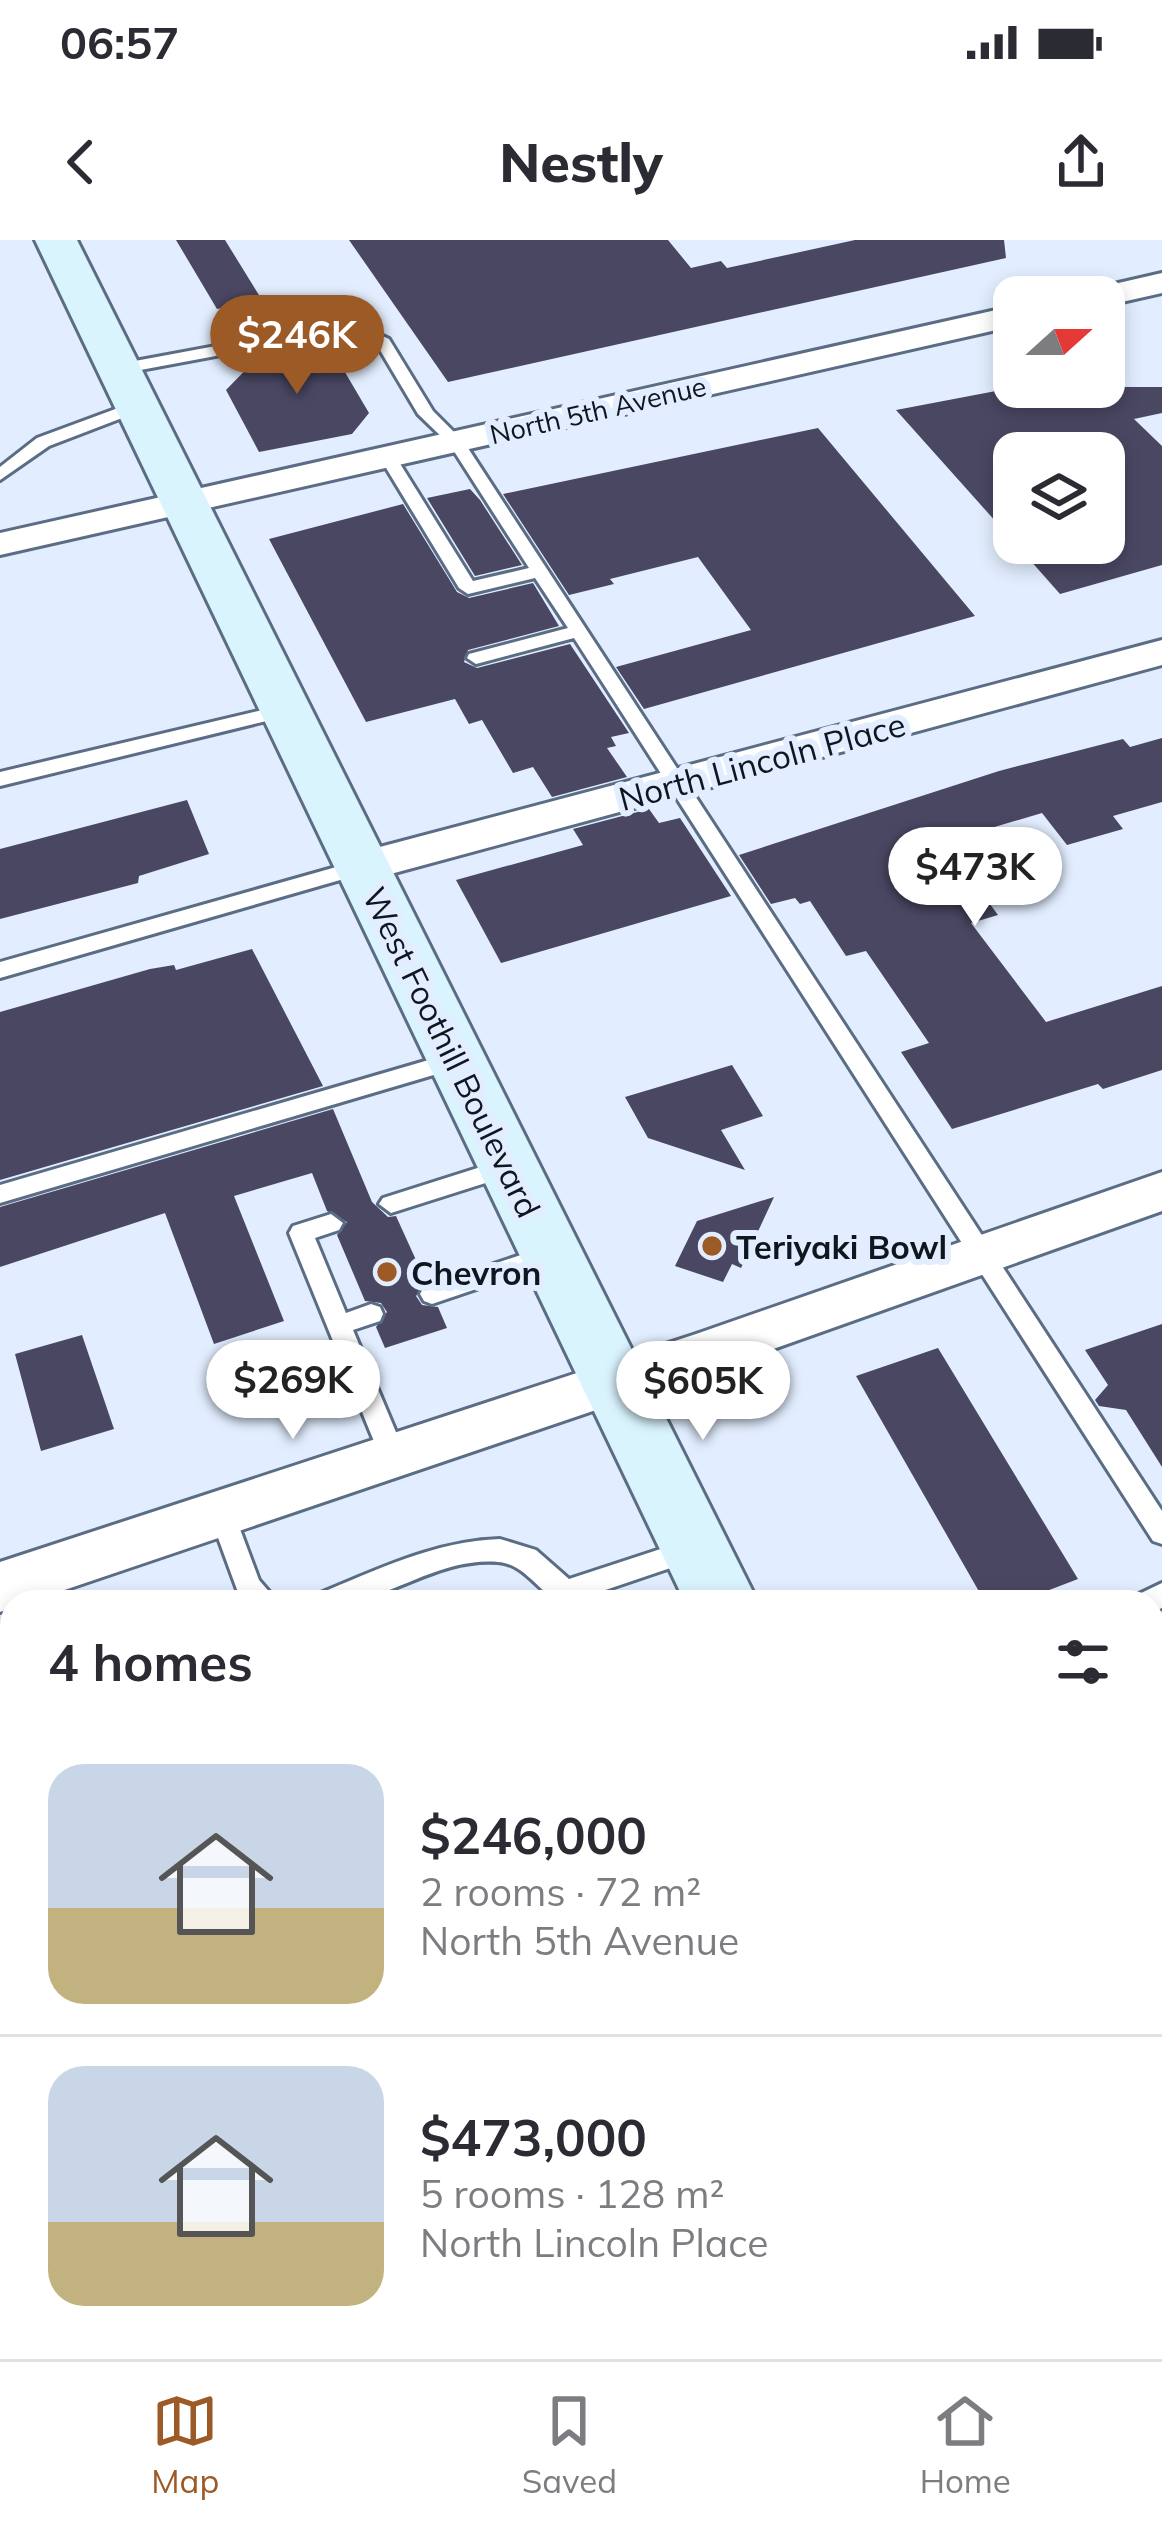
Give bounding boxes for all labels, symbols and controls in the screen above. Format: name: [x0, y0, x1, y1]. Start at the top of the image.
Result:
text: 06:57: [60, 14, 179, 70]
text: Nestly: [499, 128, 663, 196]
icon: back: [48, 129, 114, 195]
icon: share: [1048, 129, 1114, 195]
north arrow: [993, 276, 1125, 408]
map controls: [993, 276, 1125, 564]
pin: $246K: [213, 295, 381, 397]
text: $246K: [237, 309, 357, 358]
street label: North 5th Avenue: [487, 369, 709, 451]
button: layers: [993, 432, 1125, 564]
street label: North Lincoln Place: [614, 703, 910, 819]
pin: $473K: [891, 827, 1059, 929]
text: $473K: [915, 841, 1035, 890]
street label: West Foothill Boulevard: [354, 880, 550, 1224]
place label: Teriyaki Bowl: [736, 1226, 947, 1267]
marker: Teriyaki Bowl: [699, 1233, 725, 1259]
place label: Chevron: [411, 1252, 541, 1293]
marker: Chevron: [374, 1259, 400, 1285]
pin: $269K: [209, 1340, 377, 1442]
pin: $605K: [619, 1341, 787, 1443]
text: $269K: [233, 1354, 353, 1403]
text: $605K: [643, 1355, 763, 1404]
icon: filters: [1050, 1629, 1116, 1695]
text: 4 homes: [48, 1630, 253, 1694]
text: $246,000: [420, 1803, 647, 1867]
icon: home: [144, 1812, 288, 1956]
text: 2 rooms · 72 m²: [420, 1867, 701, 1916]
text: North 5th Avenue: [420, 1916, 739, 1965]
text: $473,000: [420, 2105, 647, 2169]
icon: home: [144, 2114, 288, 2258]
text: 5 rooms · 128 m²: [420, 2169, 724, 2218]
text: North Lincoln Place: [420, 2218, 768, 2267]
tab: Map: [151, 2388, 219, 2501]
tab: Saved: [522, 2388, 617, 2501]
tab: Home: [920, 2388, 1011, 2501]

